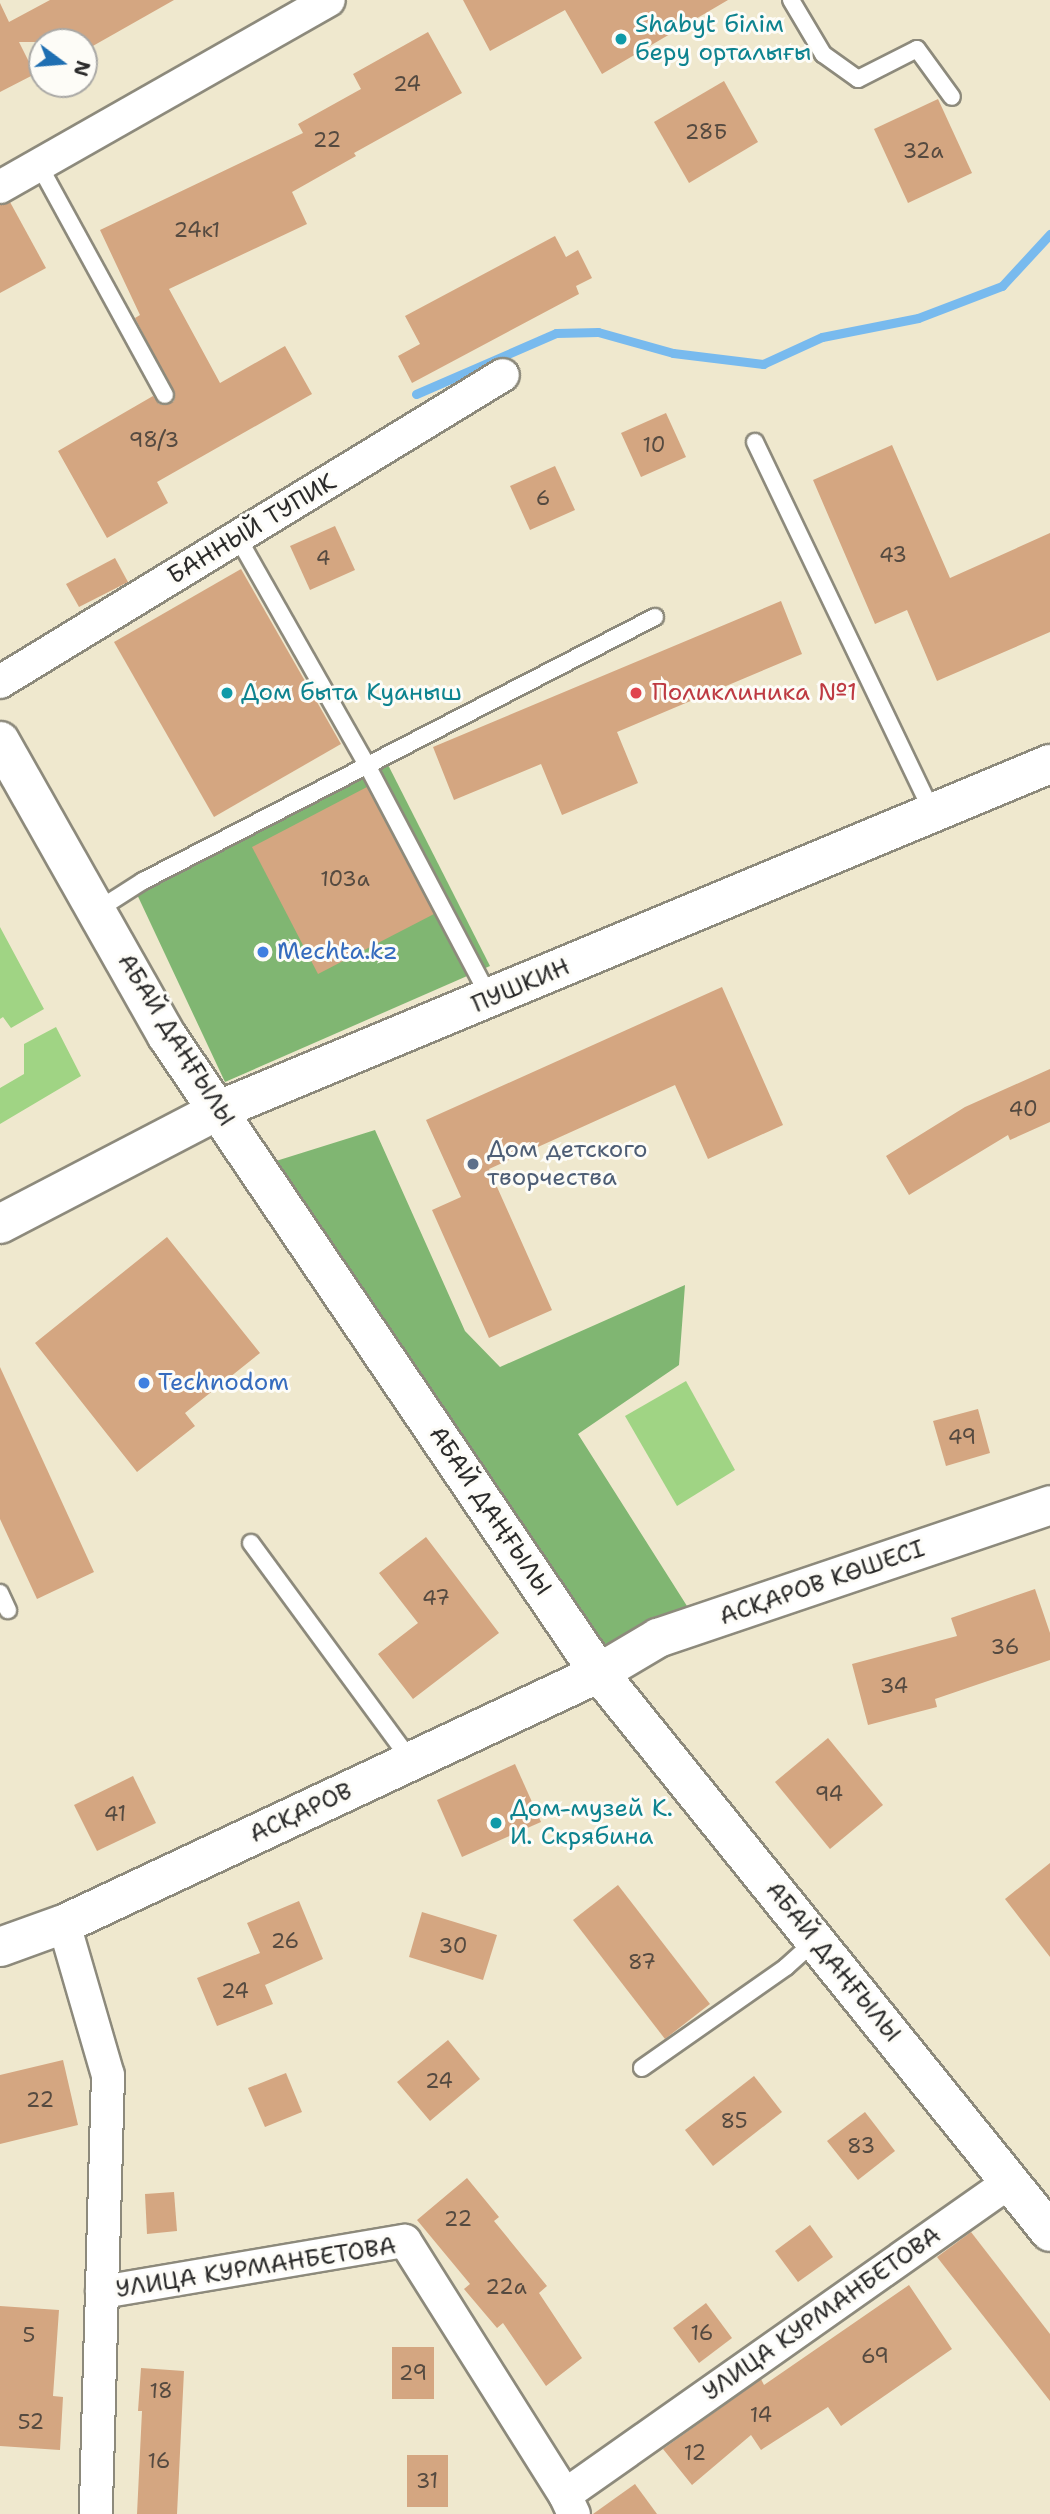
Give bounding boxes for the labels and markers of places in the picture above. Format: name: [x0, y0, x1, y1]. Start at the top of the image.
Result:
place label: Shabyt білім беру орталығы: [635, 11, 811, 67]
marker: Shabyt білім беру орталығы: [613, 31, 629, 47]
place label: Дом быта Куаныш: [241, 679, 462, 707]
place label: Поликлиника №1: [652, 679, 857, 707]
marker: Поликлиника №1: [626, 683, 646, 703]
marker: Дом быта Куаныш: [219, 685, 235, 701]
place label: Mechta.kz: [277, 938, 398, 966]
marker: Mechta.kz: [255, 944, 271, 960]
place label: Дом детского творчества: [487, 1136, 647, 1192]
marker: Дом детского творчества: [465, 1156, 481, 1172]
place label: Technodom: [158, 1369, 289, 1397]
marker: Technodom: [136, 1375, 152, 1391]
place label: Дом-музей К. И. Скрябина: [510, 1795, 673, 1851]
marker: Дом-музей К. И. Скрябина: [488, 1815, 504, 1831]

